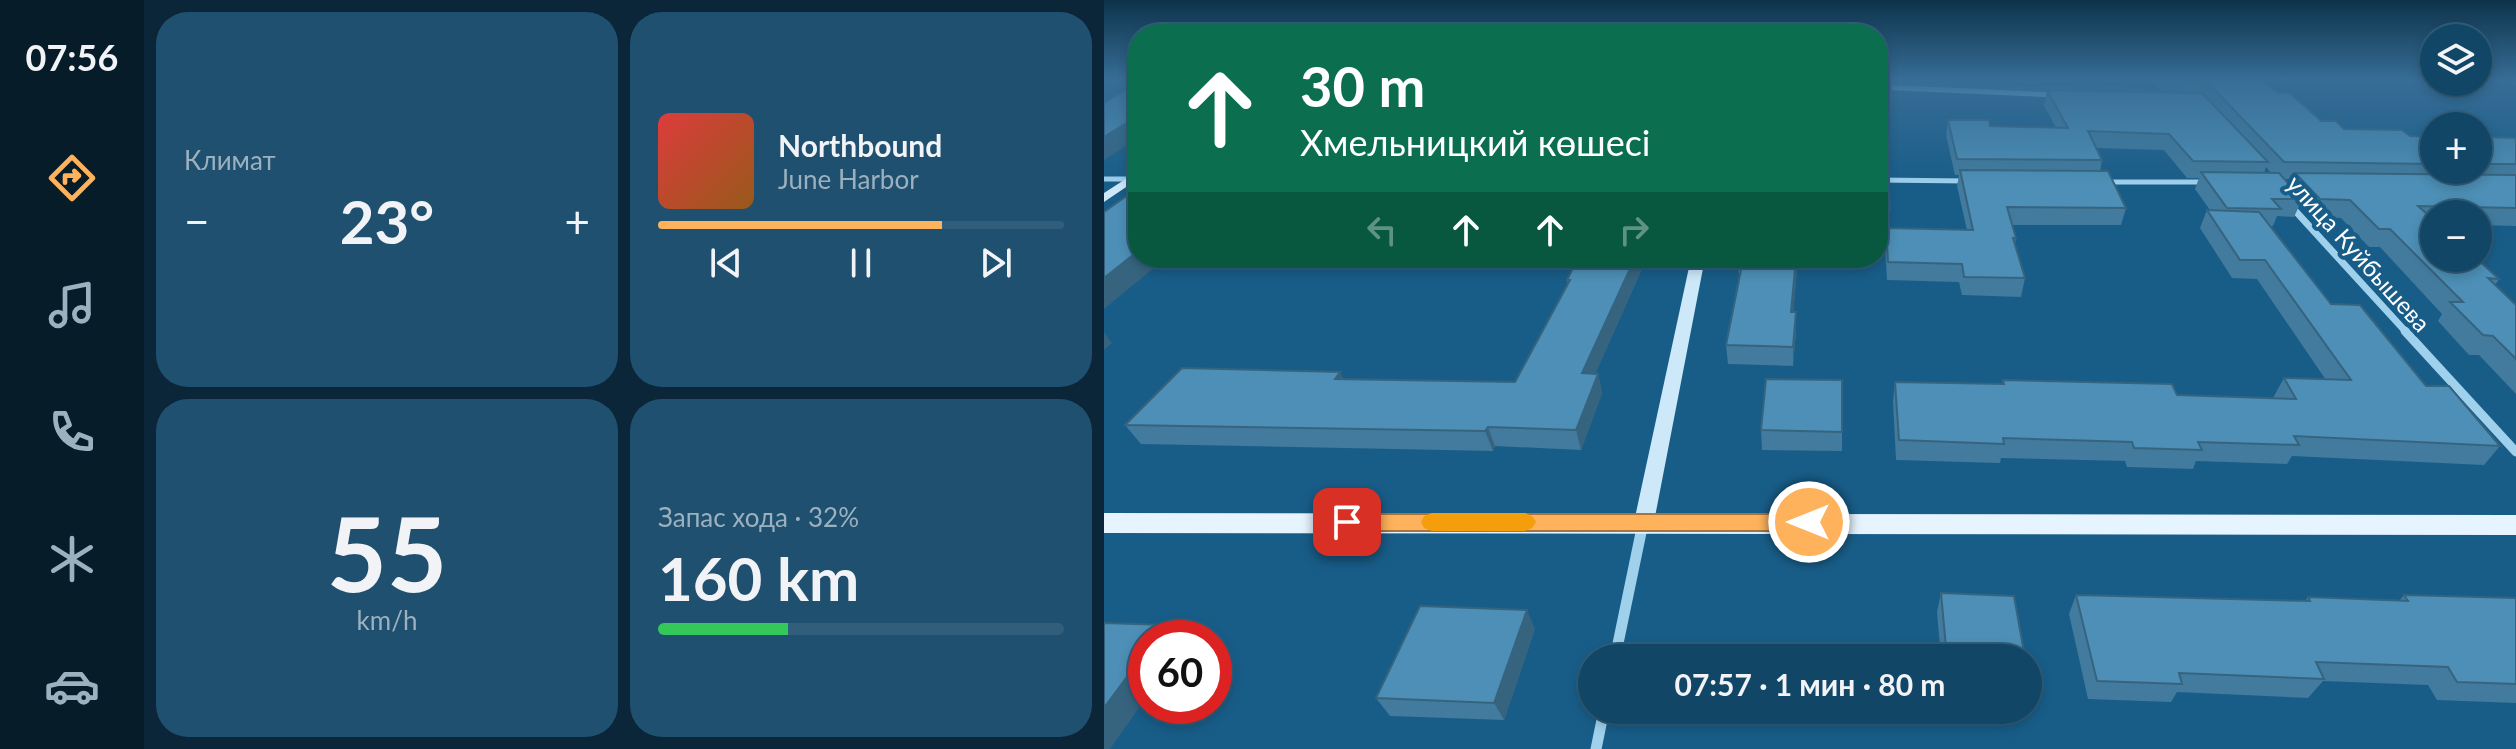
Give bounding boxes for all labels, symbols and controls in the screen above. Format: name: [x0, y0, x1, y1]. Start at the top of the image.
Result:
map controls: [2420, 24, 2492, 272]
button: layers: [2420, 24, 2492, 96]
text: 07:56: [26, 35, 118, 79]
text: 30 m: [1300, 52, 1425, 119]
icon: ahead: [1168, 56, 1272, 160]
button: +: [2420, 112, 2492, 184]
text: Хмельницкий көшесі: [1300, 120, 1651, 164]
text: Northbound: [778, 127, 942, 163]
text: Климат: [184, 144, 276, 176]
icon: directions: [44, 150, 100, 206]
text: June Harbor: [778, 163, 919, 195]
street label: улица Куйбышева: [2281, 169, 2437, 337]
text: 23°: [340, 185, 434, 257]
text: −: [184, 195, 210, 247]
text: +: [564, 195, 590, 247]
button: −: [2420, 200, 2492, 272]
icon: left: [1360, 208, 1404, 252]
icon: ahead: [1444, 208, 1488, 252]
icon: ahead: [1528, 208, 1572, 252]
icon: right: [1612, 208, 1656, 252]
icon: previous: [704, 241, 748, 285]
icon: pause: [839, 241, 883, 285]
icon: next: [974, 241, 1018, 285]
icon: music: [44, 277, 100, 333]
icon: phone: [44, 404, 100, 460]
position arrow: [1767, 480, 1851, 564]
pin: [1313, 488, 1381, 556]
text: 55: [327, 489, 447, 614]
icon: arrive: [1325, 500, 1369, 544]
text: Запас хода · 32%: [658, 501, 859, 533]
icon: climate: [44, 531, 100, 587]
text: 160 km: [658, 542, 859, 614]
text: km/h: [357, 604, 417, 636]
speed limit sign: 60: [1128, 620, 1232, 724]
icon: car: [44, 658, 100, 714]
text: 07:57 · 1 мин · 80 m: [1675, 666, 1945, 702]

